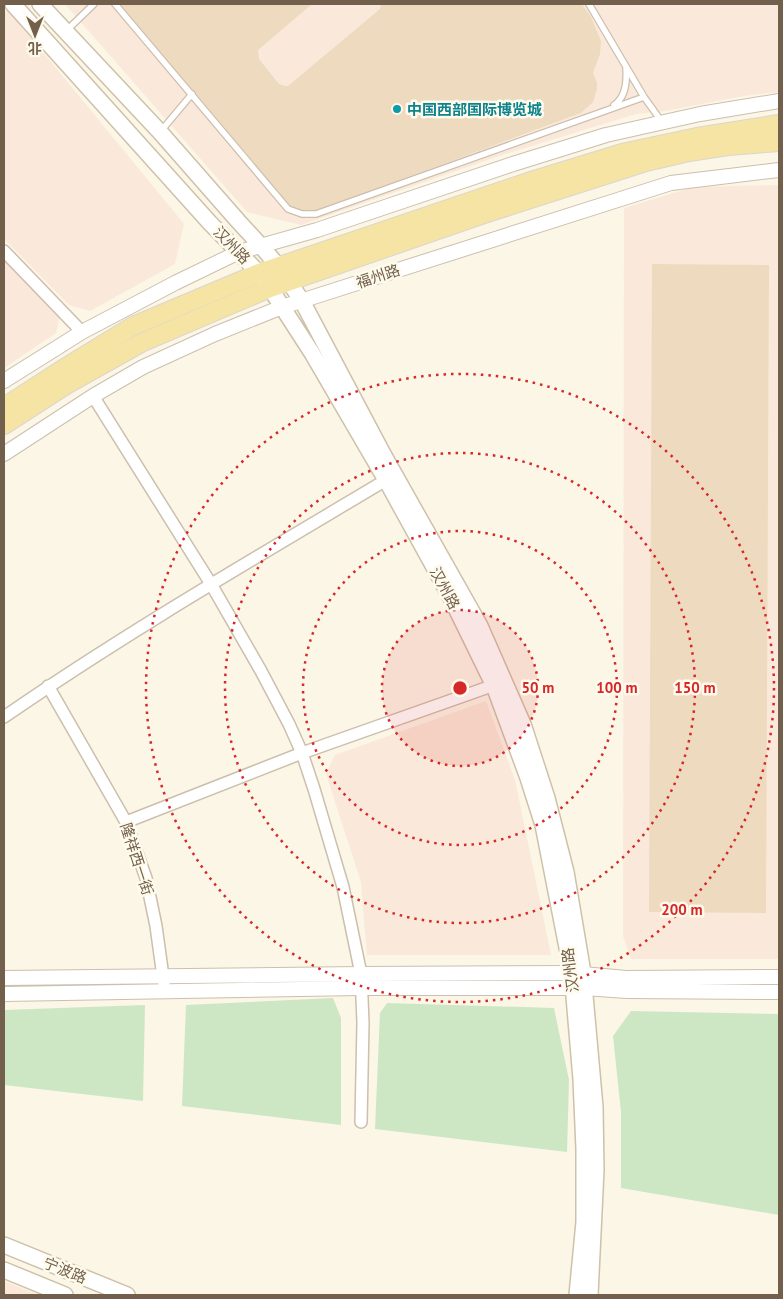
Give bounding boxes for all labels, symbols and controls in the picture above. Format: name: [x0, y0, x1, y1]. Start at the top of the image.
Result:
north arrow: [10, 10, 60, 60]
text: 北: [28, 39, 42, 57]
place label: 中国西部国际博览城: [407, 100, 542, 119]
marker: 中国西部国际博览城: [391, 103, 403, 115]
street label: 汉州路: [210, 222, 254, 268]
street label: 福州路: [354, 260, 402, 292]
street label: 汉州路: [426, 564, 464, 612]
text: 50 m: [522, 678, 554, 697]
text: 100 m: [596, 678, 638, 697]
text: 150 m: [674, 678, 716, 697]
centre of rings: [451, 679, 469, 697]
street label: 隆祥西一街: [116, 820, 158, 898]
text: 200 m: [661, 900, 703, 919]
street label: 汉州路: [558, 947, 582, 993]
street label: 宁波路: [41, 1253, 89, 1287]

